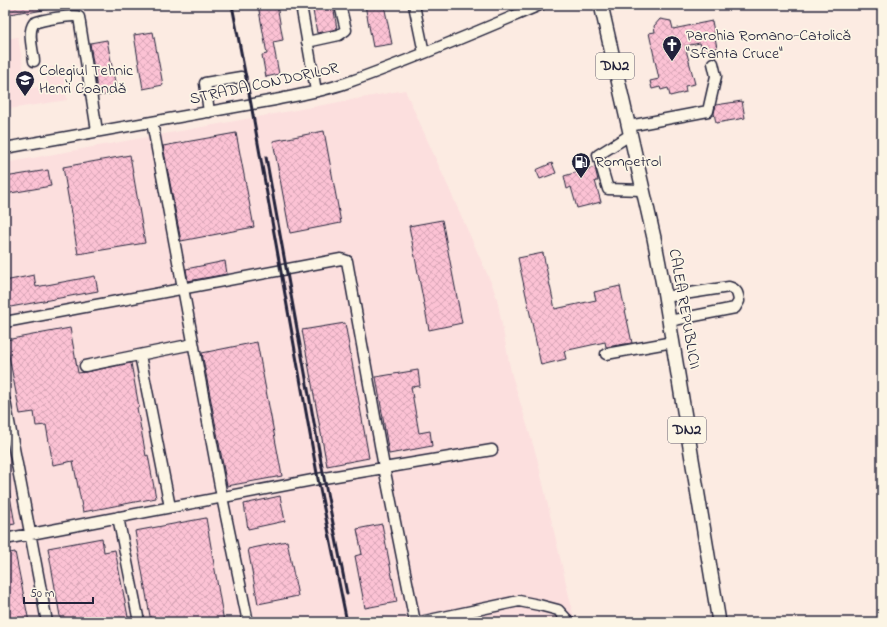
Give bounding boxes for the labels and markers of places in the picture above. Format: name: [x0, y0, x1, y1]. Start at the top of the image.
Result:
place label: Parohia Romano-Catolică "Sfanta Cruce": [686, 24, 851, 66]
church icon: Parohia Romano-Catolică "Sfanta Cruce": [661, 34, 683, 62]
place label: Colegiul Tehnic Henri Coandă: [39, 59, 134, 101]
school or university icon: Colegiul Tehnic Henri Coandă: [14, 69, 36, 97]
place label: Rompetrol: [595, 150, 662, 174]
fuel station icon: Rompetrol: [570, 151, 592, 179]

